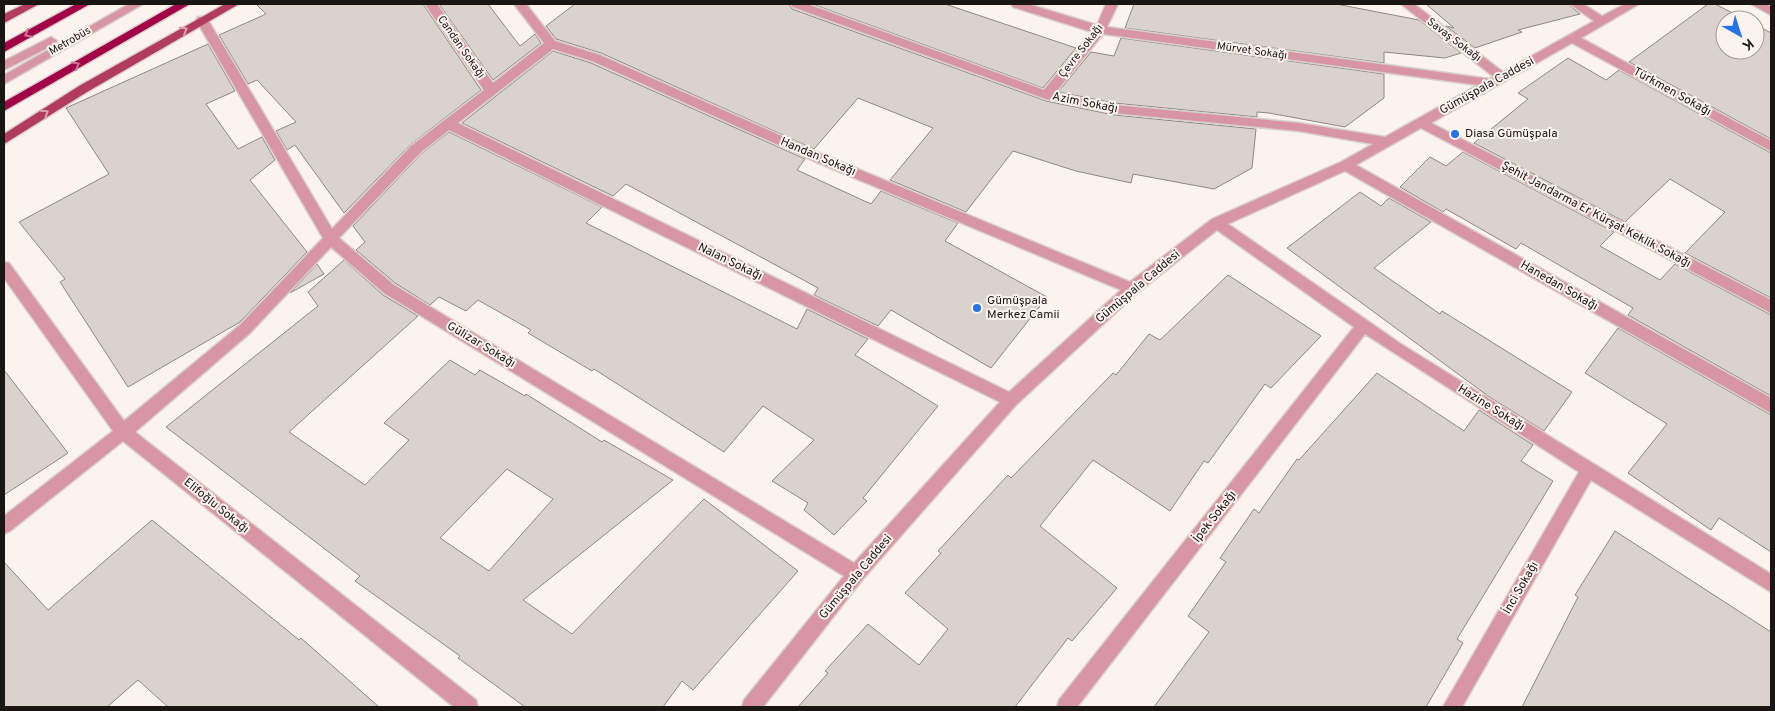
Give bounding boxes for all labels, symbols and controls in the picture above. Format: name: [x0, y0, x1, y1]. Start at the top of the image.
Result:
north arrow: [1715, 10, 1765, 60]
street label: Candan Sokağı: [434, 13, 488, 81]
street label: Savaş Sokağı: [1424, 15, 1484, 65]
street label: Çevre Sokağı: [1056, 21, 1106, 81]
street label: Metrobüs: [47, 23, 93, 59]
one-way arrow: [179, 27, 188, 37]
one-way arrow: [25, 28, 34, 38]
text: K: [1738, 34, 1756, 54]
street label: Mürvet Sokağı: [1216, 39, 1288, 63]
street label: Gümüşpala Caddesi: [1437, 53, 1537, 119]
one-way arrow: [70, 61, 79, 71]
street label: Türkmen Sokağı: [1630, 64, 1714, 120]
street label: Azim Sokağı: [1051, 89, 1119, 117]
one-way arrow: [39, 110, 48, 120]
place label: Diasa Gümüşpala: [1465, 126, 1557, 142]
marker: Diasa Gümüşpala: [1449, 128, 1461, 140]
street label: Handan Sokağı: [778, 134, 858, 180]
street label: Şehit Jandarma Er Kürşat Keklik Sokağı: [1498, 158, 1694, 272]
street label: Nalan Sokağı: [695, 240, 765, 284]
street label: Gümüşpala Caddesi: [1092, 247, 1184, 327]
street label: Hanedan Sokağı: [1517, 257, 1601, 315]
place label: Gümüşpala Merkez Camii: [987, 293, 1060, 323]
marker: Gümüşpala Merkez Camii: [971, 302, 983, 314]
street label: Gülizar Sokağı: [444, 318, 518, 372]
street label: Hazine Sokağı: [1455, 381, 1527, 435]
street label: Elifoğlu Sokağı: [180, 475, 252, 537]
street label: İpek Sokağı: [1190, 488, 1240, 546]
street label: Gümüşpala Caddesi: [816, 531, 896, 623]
street label: İnci Sokağı: [1499, 559, 1543, 617]

